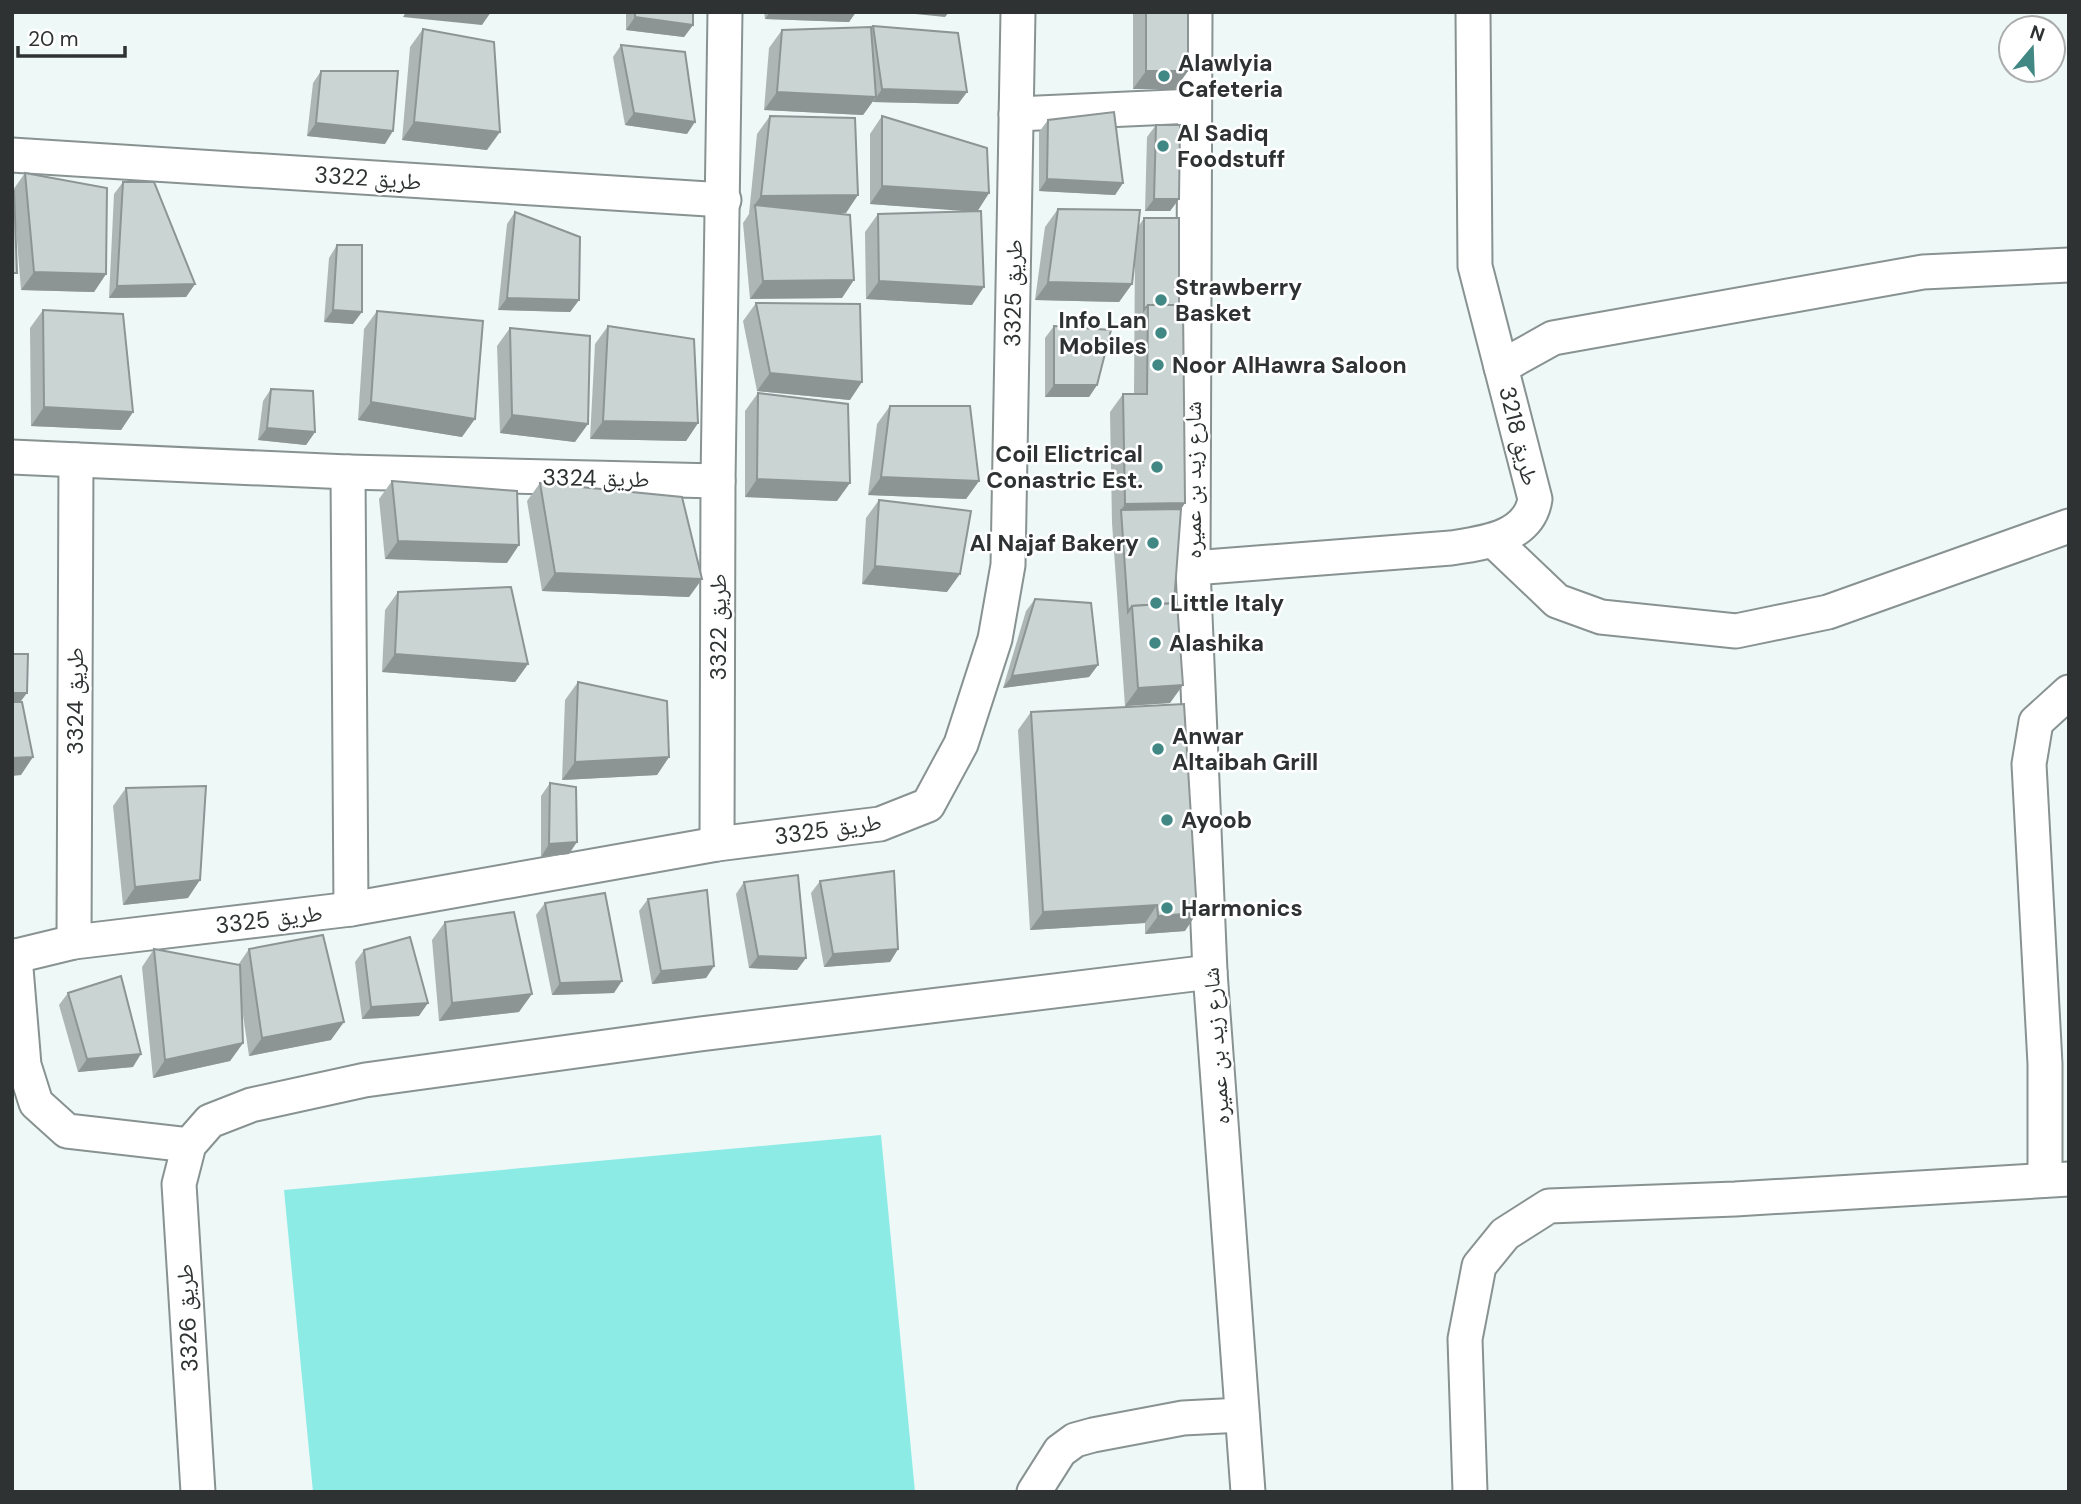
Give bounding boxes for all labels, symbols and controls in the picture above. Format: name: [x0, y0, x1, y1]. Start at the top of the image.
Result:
scale bar: [18, 14, 124, 58]
north arrow: [1997, 14, 2067, 84]
text: N: [2027, 19, 2048, 47]
text: 20 m: [28, 25, 79, 53]
place label: Alawlyia Cafeteria: [1178, 48, 1283, 104]
marker: Alawlyia Cafeteria: [1156, 68, 1172, 84]
place label: Al Sadiq Foodstuff: [1177, 118, 1285, 174]
marker: Al Sadiq Foodstuff: [1155, 138, 1171, 154]
street label: طريق 3322: [314, 159, 422, 197]
street label: طريق 3325: [997, 239, 1029, 347]
place label: Strawberry Basket: [1175, 272, 1302, 328]
marker: Strawberry Basket: [1153, 292, 1169, 308]
place label: Info Lan Mobiles: [1059, 305, 1147, 361]
marker: Info Lan Mobiles: [1153, 325, 1169, 341]
place label: Noor AlHawra Saloon: [1172, 350, 1407, 380]
marker: Noor AlHawra Saloon: [1150, 357, 1166, 373]
street label: طريق 3218: [1492, 383, 1546, 489]
street label: شارع زيد بن عميره: [1178, 401, 1208, 559]
place label: Coil Elictrical Conastric Est.: [986, 439, 1143, 495]
marker: Coil Elictrical Conastric Est.: [1149, 459, 1165, 475]
street label: طريق 3324: [542, 462, 650, 494]
place label: Al Najaf Bakery: [970, 528, 1139, 558]
marker: Al Najaf Bakery: [1145, 535, 1161, 551]
street label: طريق 3322: [703, 574, 733, 680]
place label: Little Italy: [1170, 588, 1284, 618]
marker: Little Italy: [1148, 595, 1164, 611]
place label: Alashika: [1169, 628, 1264, 658]
marker: Alashika: [1147, 635, 1163, 651]
street label: طريق 3324: [60, 647, 90, 755]
place label: Anwar Altaibah Grill: [1172, 721, 1318, 777]
marker: Anwar Altaibah Grill: [1150, 741, 1166, 757]
place label: Ayoob: [1181, 805, 1252, 835]
street label: طريق 3325: [773, 807, 883, 851]
marker: Ayoob: [1159, 812, 1175, 828]
place label: Harmonics: [1181, 893, 1303, 923]
street label: طريق 3325: [214, 898, 324, 940]
marker: Harmonics: [1159, 900, 1175, 916]
street label: شارع زيد بن عميره: [1196, 966, 1236, 1126]
street label: طريق 3326: [169, 1263, 205, 1373]

